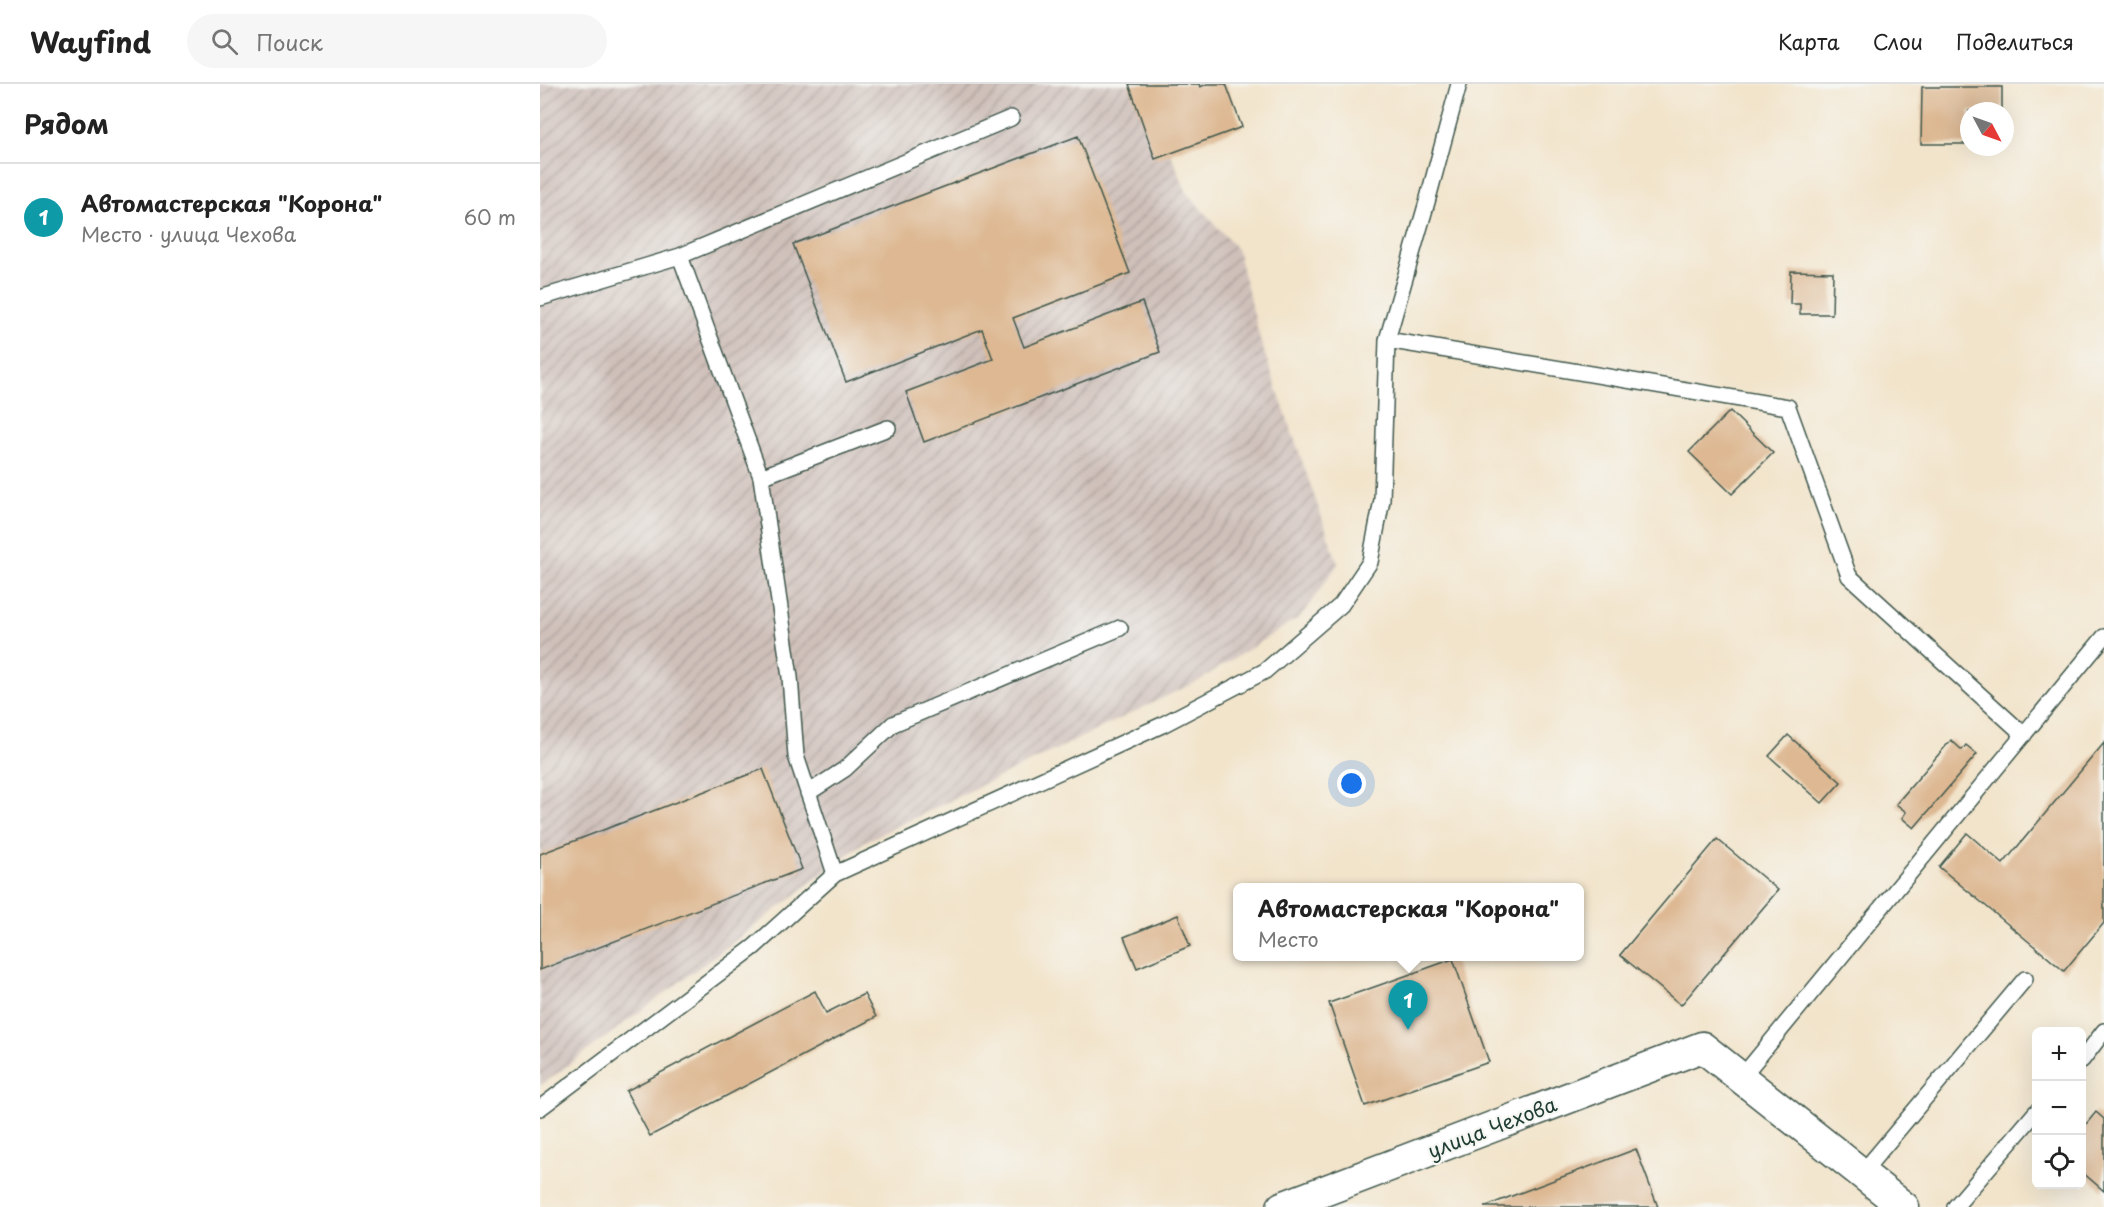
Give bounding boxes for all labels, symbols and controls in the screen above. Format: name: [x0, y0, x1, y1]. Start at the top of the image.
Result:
search box: [187, 14, 607, 68]
text: Wayfind: [30, 20, 151, 63]
icon: search: [208, 25, 241, 58]
text: Поиск: [256, 25, 323, 58]
text: Карта: [1778, 25, 1840, 57]
text: Слои: [1873, 25, 1923, 57]
text: Поделиться: [1956, 25, 2074, 57]
north arrow: [1960, 102, 2014, 156]
text: Рядом: [24, 104, 109, 143]
text: Автомастерская "Корона": [81, 186, 382, 219]
text: 1: [39, 202, 48, 232]
text: 60 m: [464, 202, 516, 232]
text: Место · улица Чехова: [81, 219, 296, 249]
your location: [1337, 769, 1366, 798]
popup: [1233, 883, 1584, 961]
text: Автомастерская "Корона": [1258, 891, 1559, 924]
text: Место: [1258, 924, 1319, 954]
pin: 1: [1388, 980, 1428, 1030]
map controls: [2032, 1027, 2086, 1189]
button: +: [2032, 1027, 2086, 1081]
button: −: [2032, 1081, 2086, 1135]
street label: улица Чехова: [1423, 1088, 1561, 1165]
button: locate: [2032, 1135, 2086, 1189]

